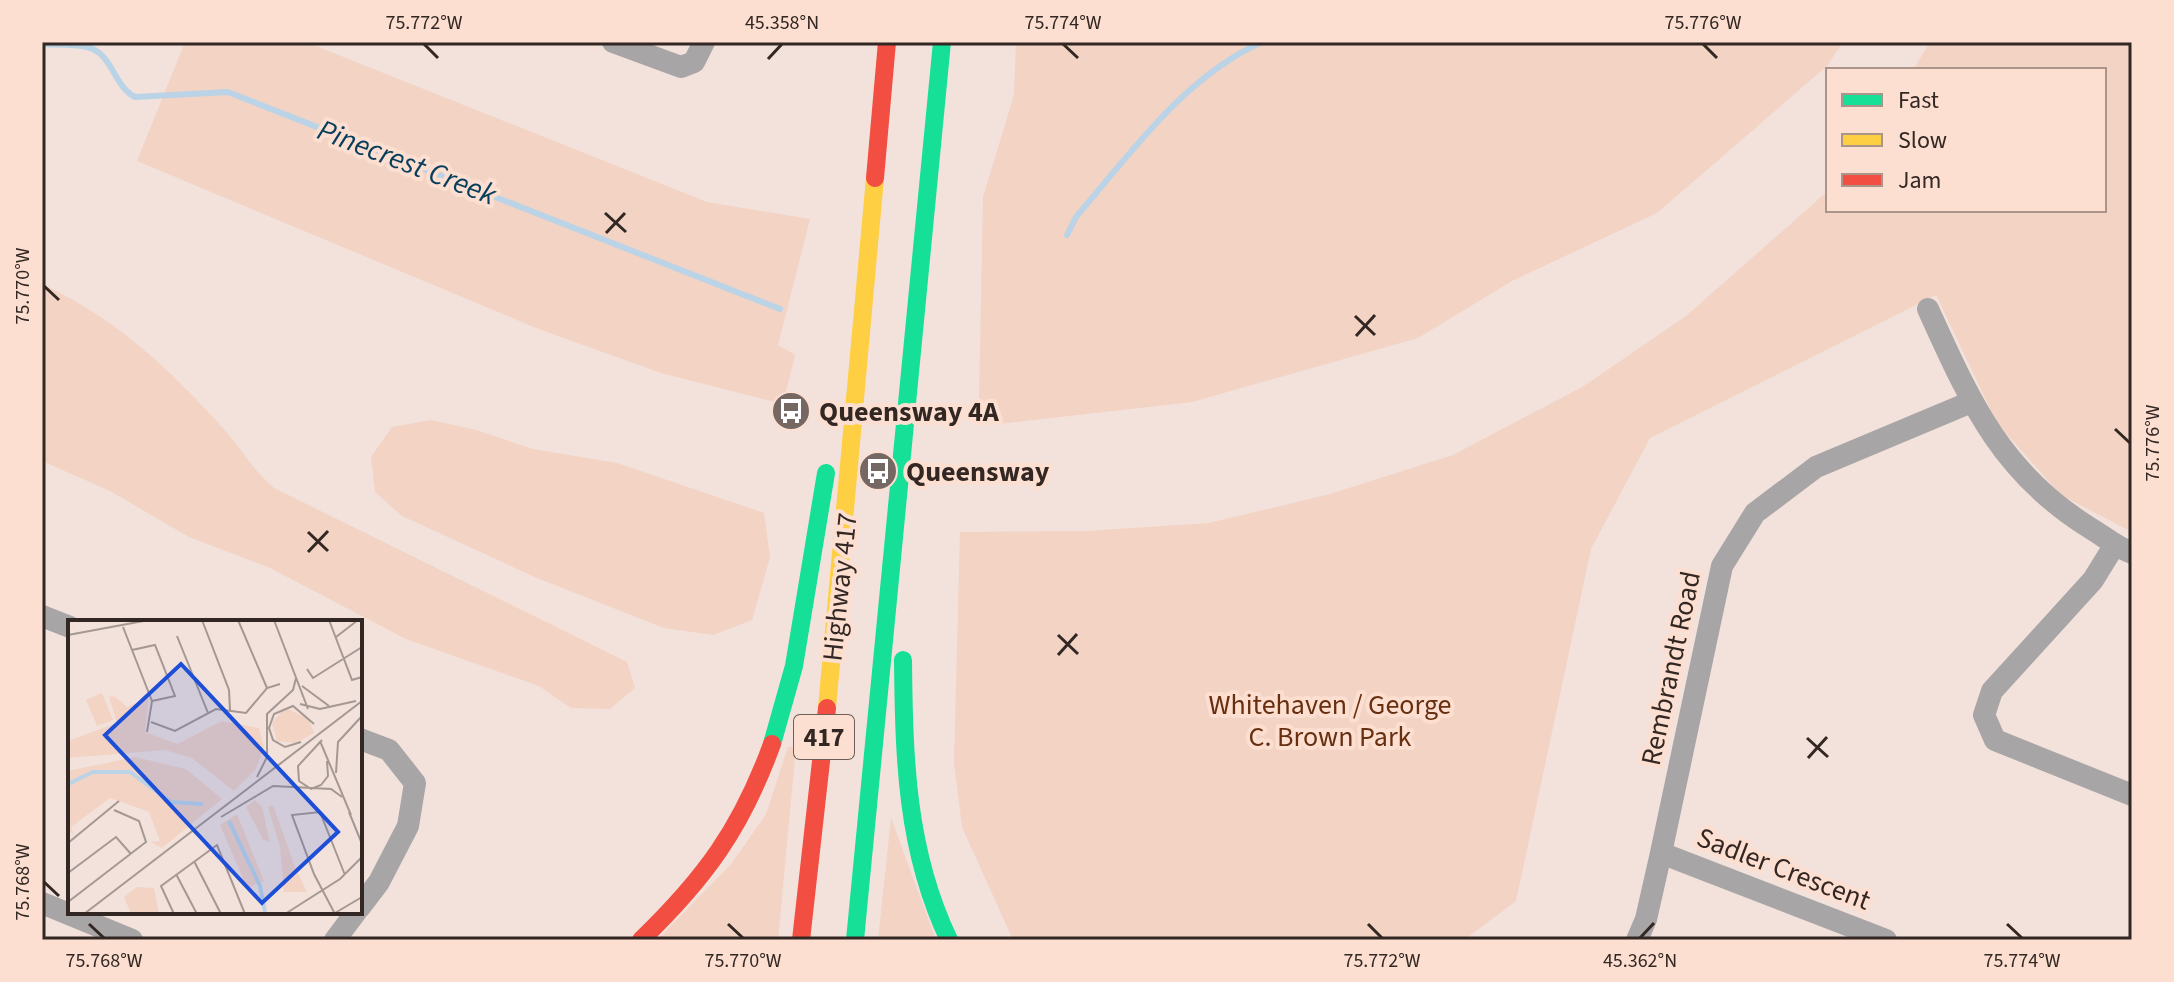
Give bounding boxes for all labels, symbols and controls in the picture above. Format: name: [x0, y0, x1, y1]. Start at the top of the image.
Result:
text: 75.772°W: [385, 9, 463, 37]
text: 45.358°N: [745, 9, 819, 37]
text: 75.774°W: [1024, 9, 1102, 37]
text: 75.776°W: [1664, 9, 1742, 37]
legend: [1826, 68, 2106, 212]
text: Fast: [1898, 83, 1939, 118]
water label: Pinecrest Creek: [311, 109, 503, 217]
text: Slow: [1898, 123, 1947, 158]
text: Jam: [1898, 163, 1942, 198]
text: 75.770°W: [9, 247, 37, 325]
bus stop icon: Queensway 4A: [770, 390, 812, 432]
place label: Queensway 4A: [819, 392, 1000, 432]
text: 75.776°W: [2139, 404, 2167, 482]
bus stop icon: Queensway: [857, 450, 899, 492]
place label: Queensway: [906, 452, 1050, 492]
street label: Highway 417: [812, 511, 868, 663]
street label: Rembrandt Road: [1631, 567, 1711, 769]
inset map: [68, 620, 362, 914]
park label: Whitehaven / George C. Brown Park: [1208, 685, 1452, 757]
road number: 417: [794, 715, 854, 759]
street label: Sadler Crescent: [1691, 817, 1877, 921]
text: 75.768°W: [9, 843, 37, 921]
text: 75.768°W: [65, 947, 143, 975]
text: 75.770°W: [704, 947, 782, 975]
text: 75.772°W: [1343, 947, 1421, 975]
text: 45.362°N: [1603, 947, 1677, 975]
text: 75.774°W: [1983, 947, 2061, 975]

